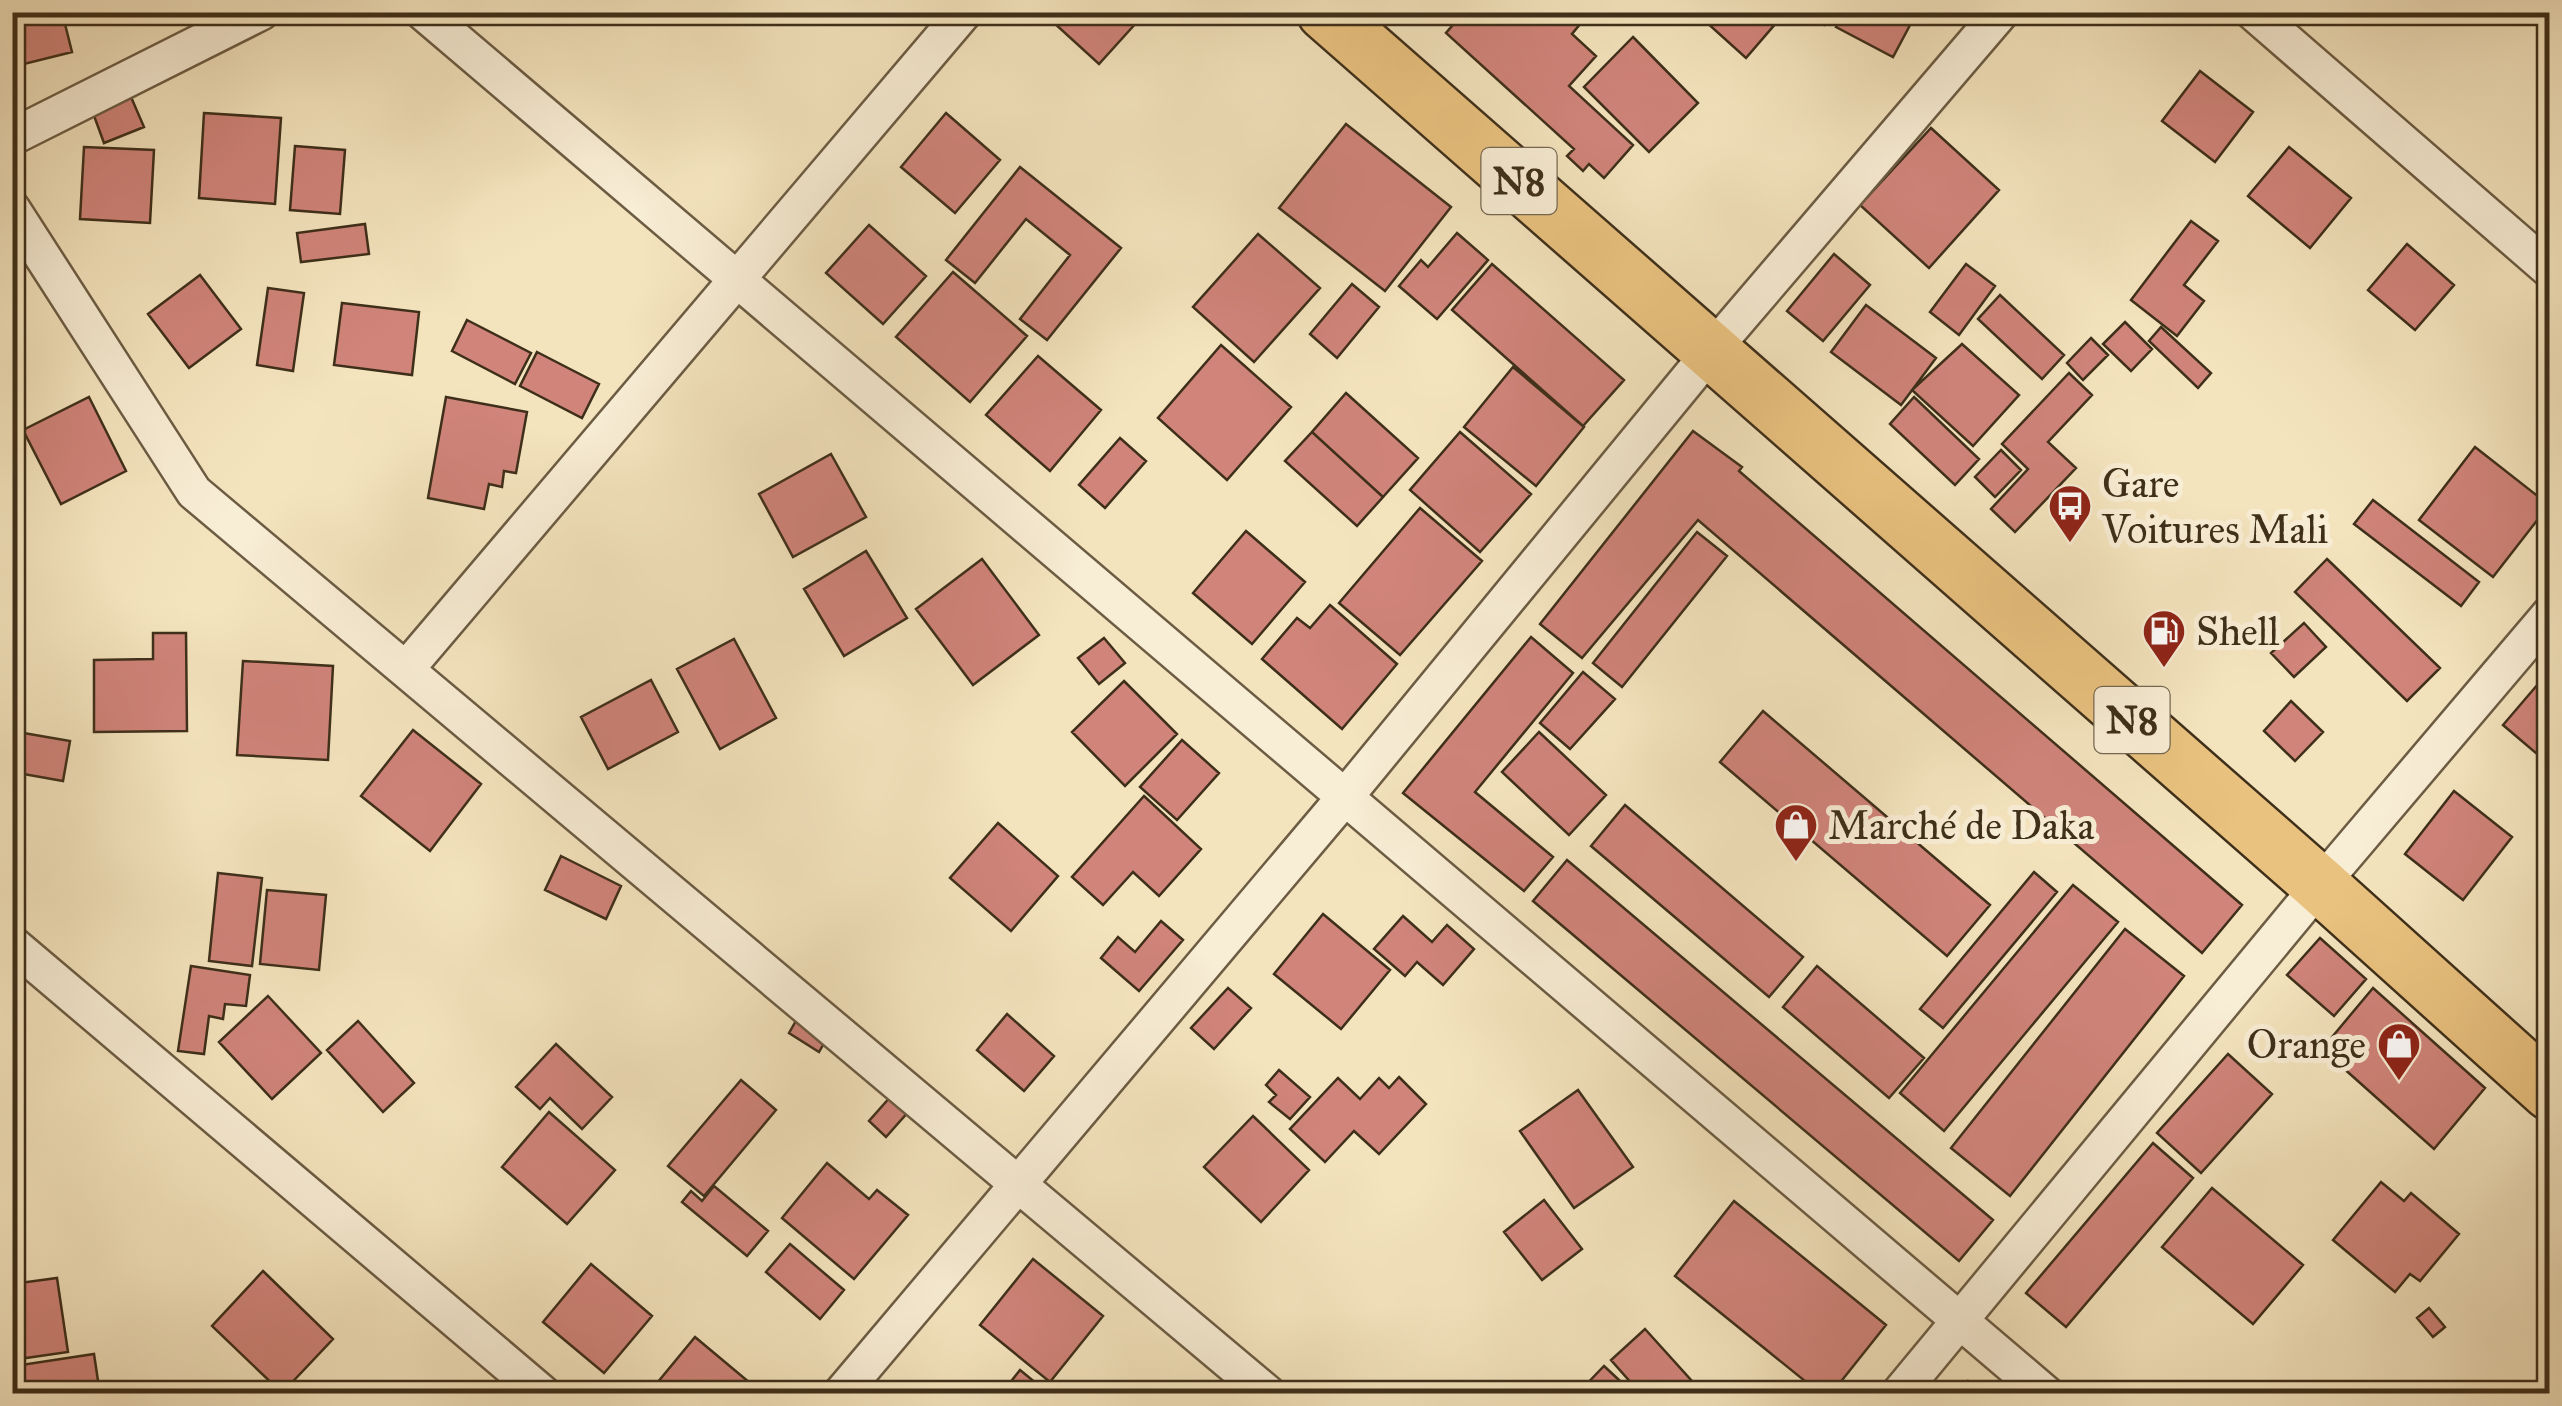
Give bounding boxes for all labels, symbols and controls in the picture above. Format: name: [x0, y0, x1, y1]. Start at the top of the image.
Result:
road number: N8: [1482, 148, 1556, 214]
place label: Gare Voitures Mali: [2101, 459, 2328, 554]
bus stop icon: Gare Voitures Mali: [2047, 483, 2093, 544]
place label: Shell: [2196, 607, 2280, 656]
fuel station icon: Shell: [2141, 608, 2187, 669]
road number: N8: [2094, 687, 2170, 753]
place label: Marché de Daka: [1828, 801, 2095, 850]
shop icon: Marché de Daka: [1773, 802, 1819, 863]
place label: Orange: [2247, 1020, 2366, 1069]
shop icon: Orange: [2376, 1021, 2422, 1082]

